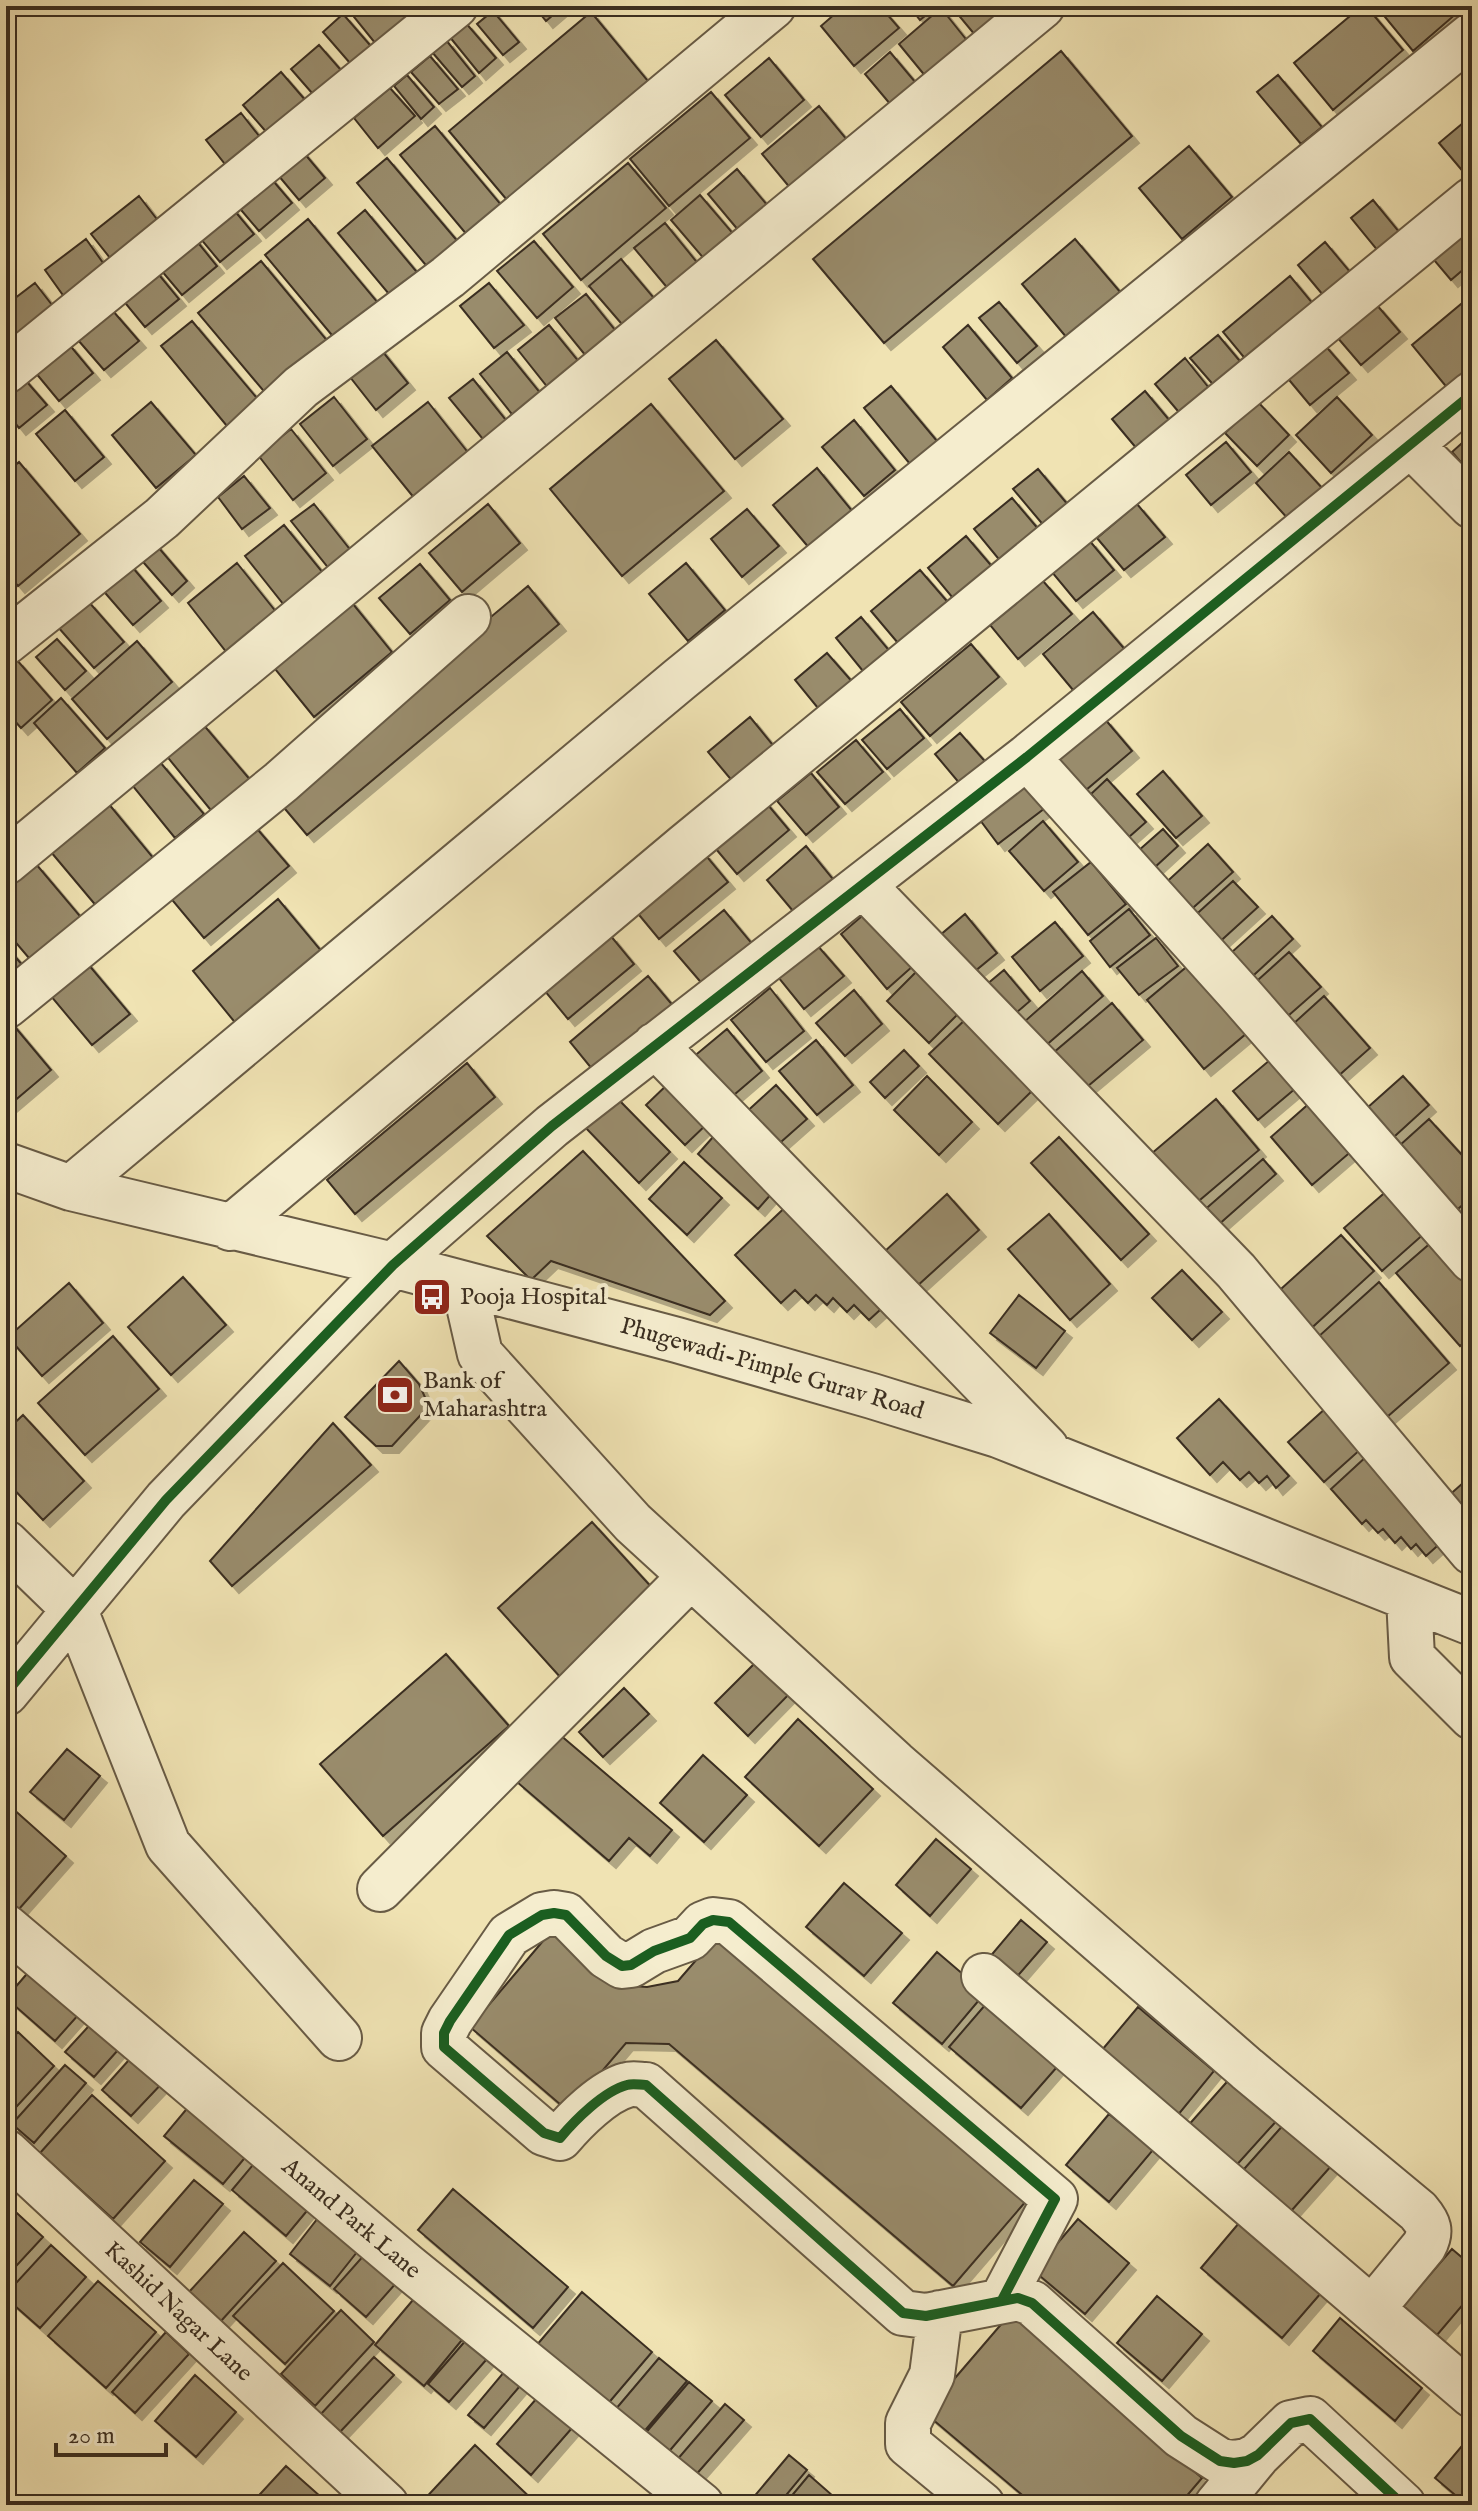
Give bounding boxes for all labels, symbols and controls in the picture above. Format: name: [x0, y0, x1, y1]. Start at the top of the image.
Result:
bus stop icon: Pooja Hospital: [411, 1276, 453, 1318]
place label: Pooja Hospital: [460, 1282, 607, 1313]
street label: Phugewadi-Pimple Gurav Road: [617, 1311, 928, 1427]
place label: Bank of Maharashtra: [423, 1366, 547, 1425]
bank icon: Bank of Maharashtra: [374, 1374, 416, 1416]
street label: Anand Park Lane: [274, 2151, 427, 2286]
street label: Kashid Nagar Lane: [97, 2235, 259, 2389]
scale bar: [56, 2407, 166, 2457]
text: 20 m: [68, 2421, 115, 2452]

